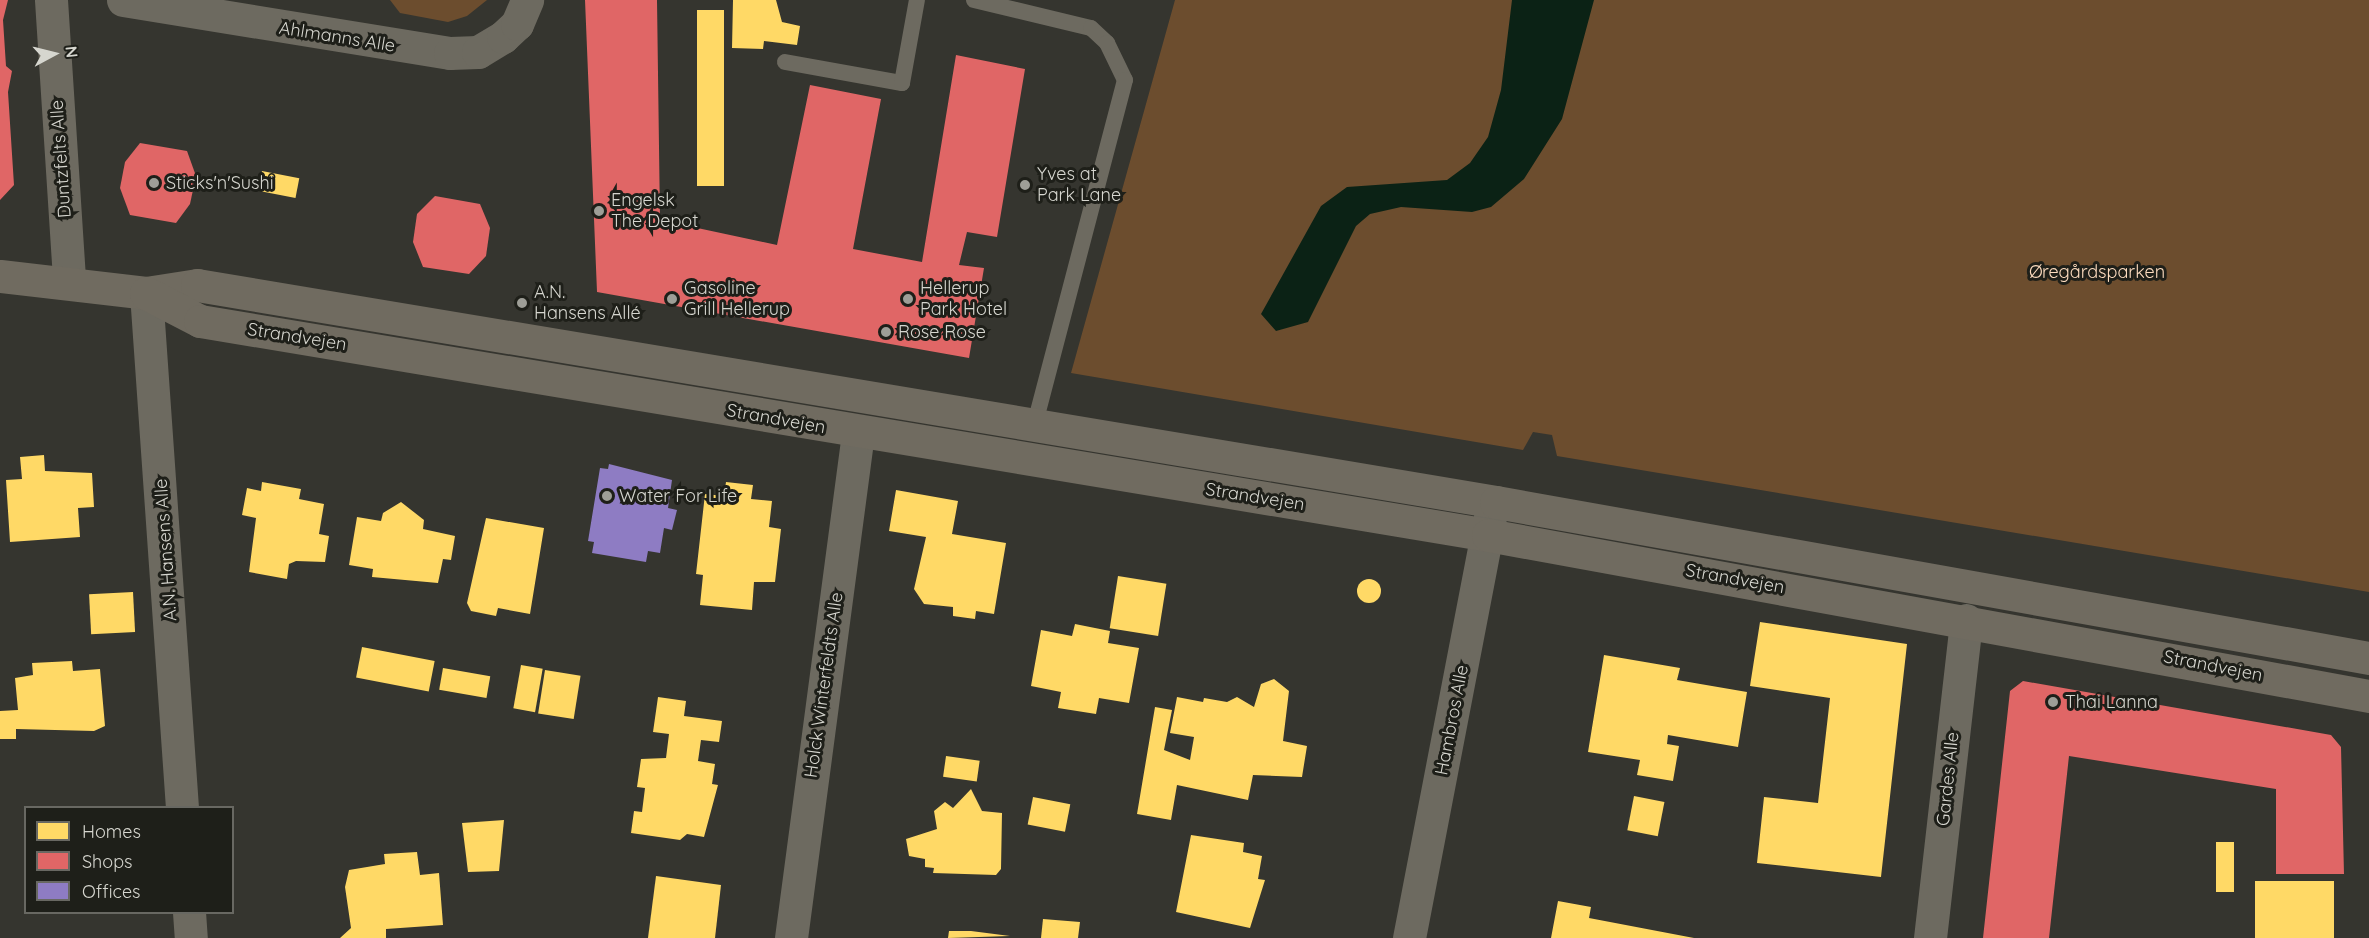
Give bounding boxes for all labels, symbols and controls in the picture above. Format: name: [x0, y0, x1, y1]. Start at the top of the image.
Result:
street label: Ahlmanns Alle: [277, 17, 397, 57]
north arrow: [24, 24, 84, 84]
text: N: [61, 45, 83, 59]
street label: Duntzfelts Alle: [46, 99, 76, 219]
place label: Yves at Park Lane: [1037, 164, 1121, 207]
place label: Sticks'n'Sushi: [166, 172, 274, 194]
marker: Sticks'n'Sushi: [147, 176, 161, 190]
marker: Yves at Park Lane: [1018, 178, 1032, 192]
place label: Engelsk The Depot: [611, 190, 698, 232]
marker: Engelsk The Depot: [592, 204, 606, 218]
park label: Øregårdsparken: [2029, 261, 2165, 283]
place label: Gasoline Grill Hellerup: [684, 278, 790, 320]
place label: Hellerup Park Hotel: [920, 278, 1007, 320]
place label: A.N. Hansens Allé: [534, 282, 641, 324]
marker: Gasoline Grill Hellerup: [665, 292, 679, 306]
marker: Hellerup Park Hotel: [901, 292, 915, 306]
marker: A.N. Hansens Allé: [515, 296, 529, 310]
street label: Strandvejen: [246, 318, 348, 356]
place label: Rose Rose: [898, 321, 986, 343]
marker: Rose Rose: [879, 325, 893, 339]
street label: Strandvejen: [725, 400, 827, 438]
street label: A.N. Hansens Alle: [150, 478, 182, 622]
street label: Strandvejen: [1204, 478, 1306, 516]
place label: Water For Life: [619, 485, 737, 507]
marker: Water For Life: [600, 489, 614, 503]
street label: Strandvejen: [1684, 560, 1786, 598]
street label: Holck Winterfeldts Alle: [800, 591, 848, 779]
street label: Strandvejen: [2162, 646, 2264, 686]
street label: Hambros Alle: [1431, 663, 1473, 777]
place label: Thai Lanna: [2065, 691, 2158, 713]
marker: Thai Lanna: [2046, 695, 2060, 709]
street label: Gardes Alle: [1932, 731, 1964, 827]
legend: [24, 806, 234, 914]
text: Homes: [82, 820, 141, 843]
text: Shops: [82, 850, 133, 873]
text: Offices: [82, 880, 141, 903]

